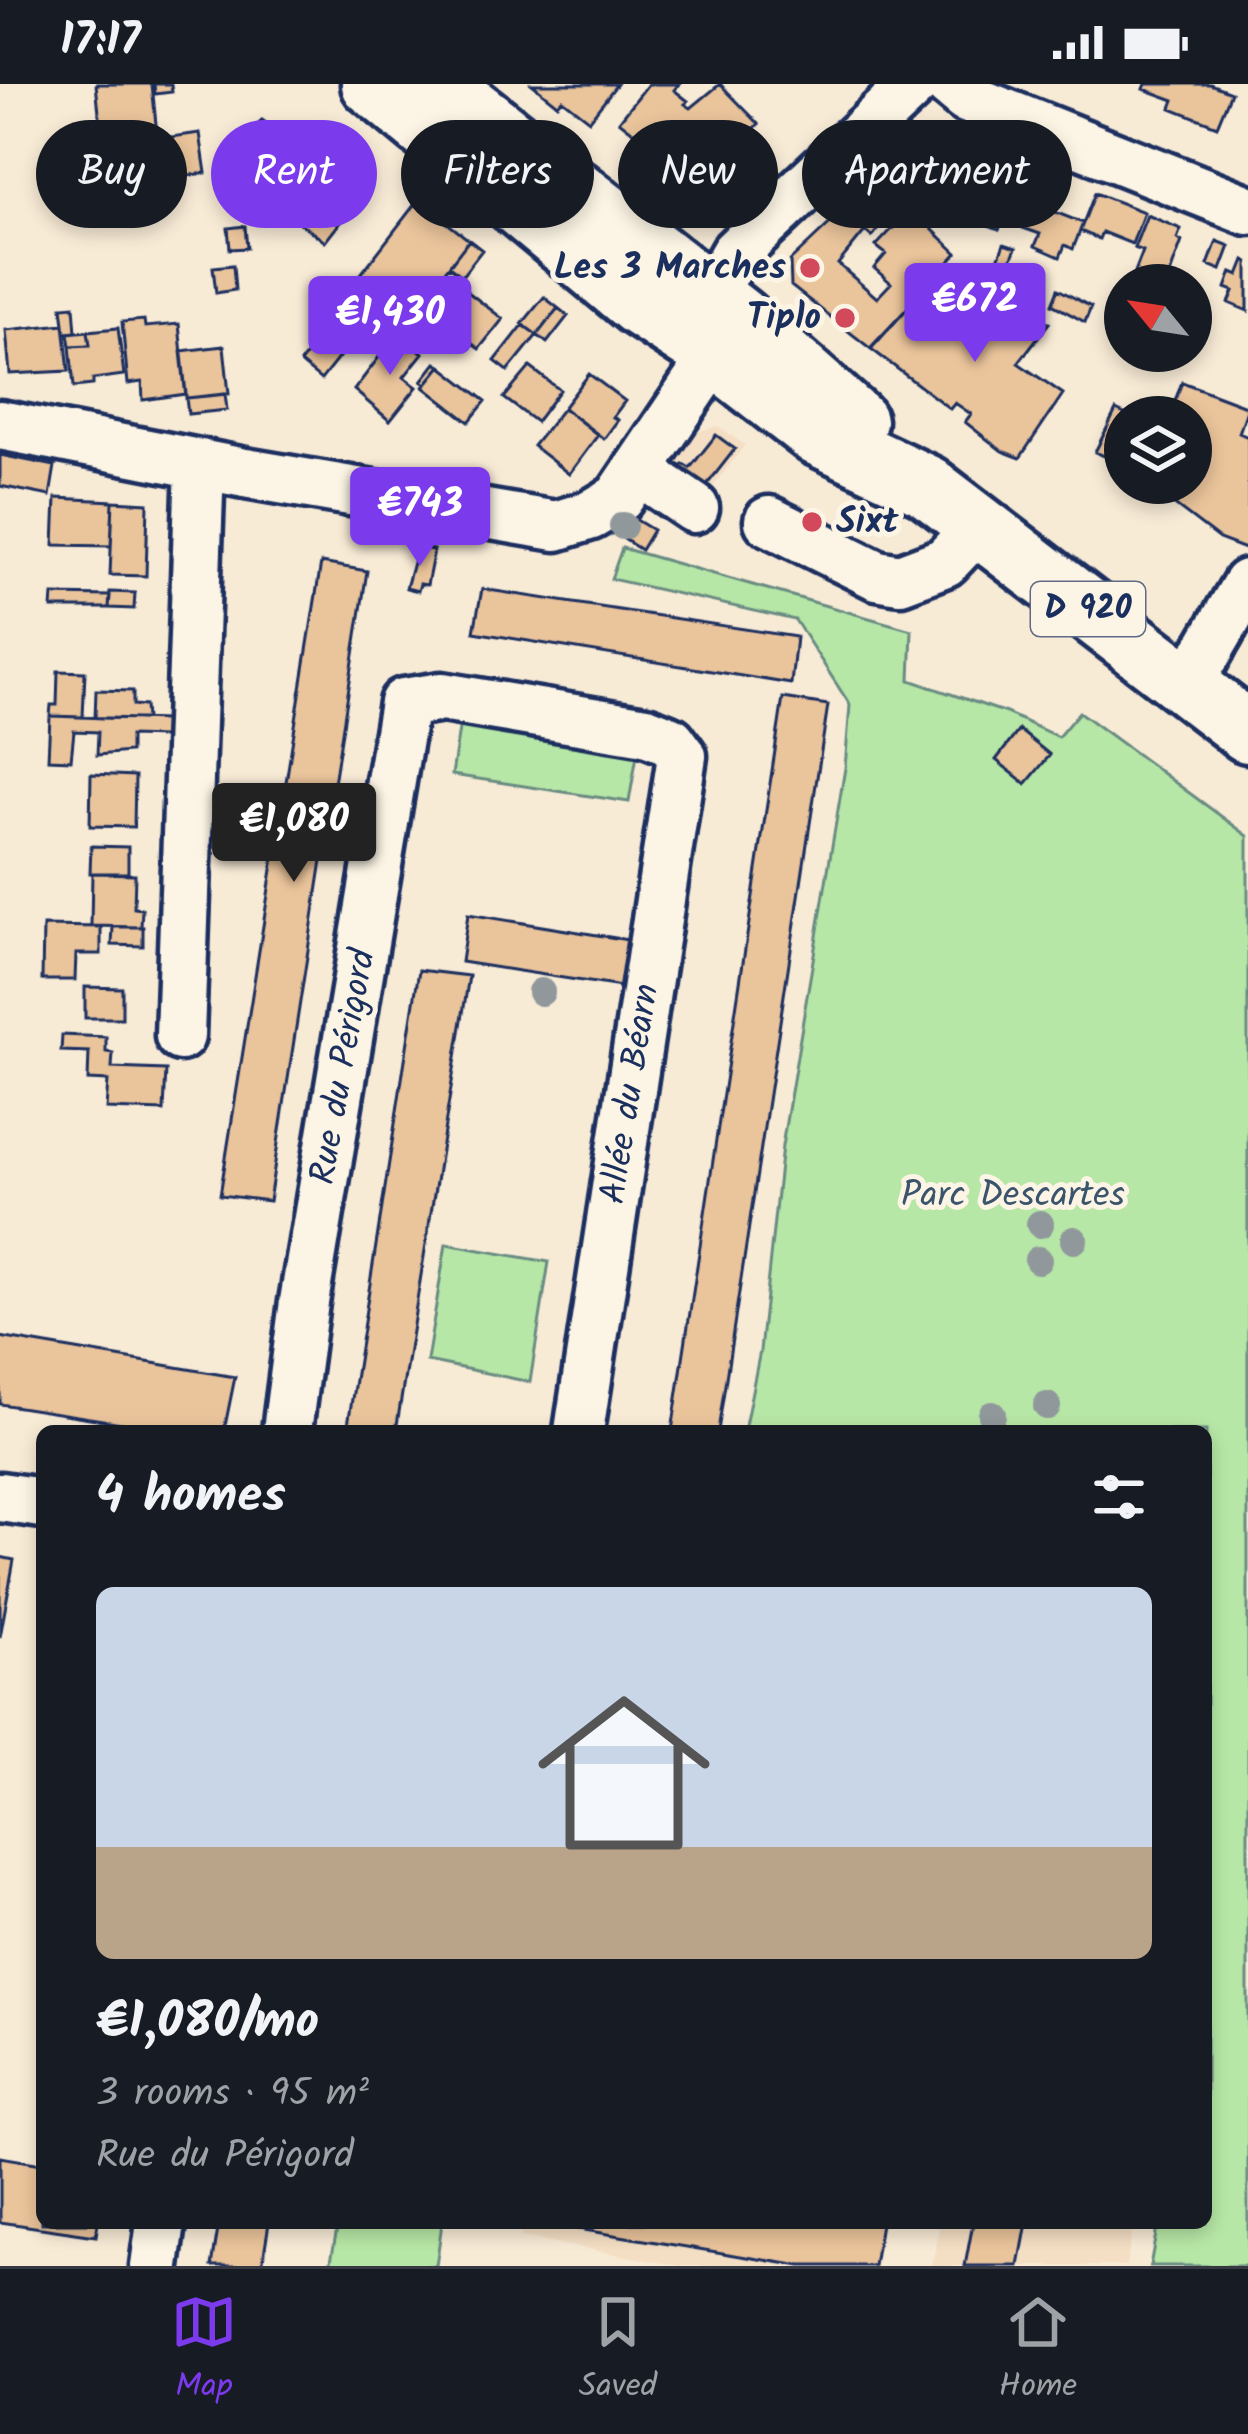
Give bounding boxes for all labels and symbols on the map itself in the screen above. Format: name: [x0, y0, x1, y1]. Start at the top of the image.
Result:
place label: Les 3 Marches: [554, 240, 786, 297]
marker: Les 3 Marches: [797, 255, 823, 281]
pin: €672: [904, 263, 1046, 365]
north arrow: [1104, 264, 1212, 372]
pin: €1,430: [292, 276, 488, 378]
place label: Tiplo: [747, 290, 821, 347]
marker: Tiplo: [832, 305, 858, 331]
pin: €743: [349, 467, 491, 569]
place label: Sixt: [836, 494, 899, 551]
marker: Sixt: [799, 509, 825, 535]
road number: D 920: [1031, 582, 1145, 636]
pin: €1,080: [196, 783, 392, 885]
street label: Rue du Périgord: [295, 944, 393, 1189]
street label: Allée du Béarn: [585, 980, 677, 1208]
park label: Parc Descartes: [901, 1168, 1125, 1225]

